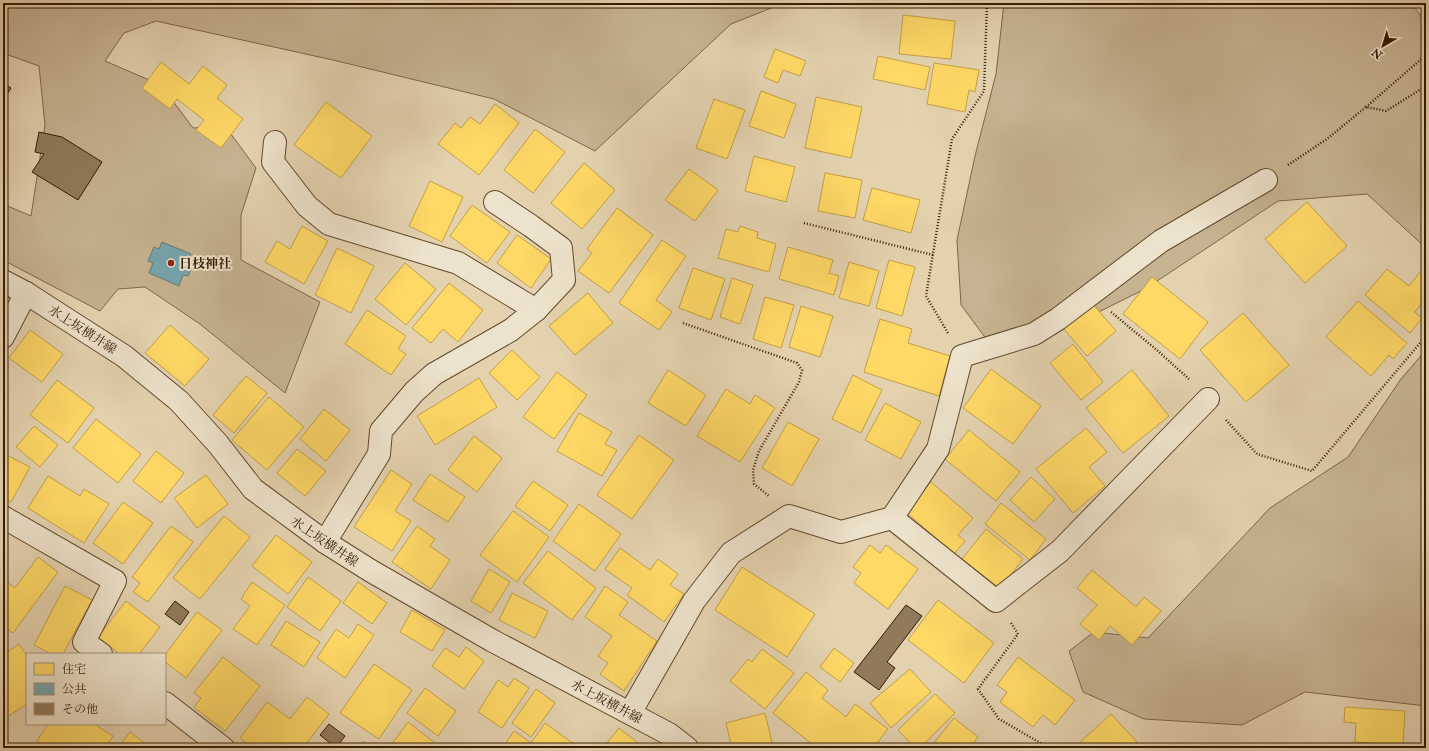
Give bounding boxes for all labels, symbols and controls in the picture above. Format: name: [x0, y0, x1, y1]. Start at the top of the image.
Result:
north arrow: [1363, 26, 1403, 66]
text: N: [1368, 45, 1386, 62]
place label: 日枝神社: [179, 256, 231, 272]
marker: 日枝神社: [166, 258, 176, 268]
street label: 水上坂横井線: [45, 302, 120, 358]
street label: 水上坂横井線: [288, 513, 361, 570]
legend: [26, 653, 166, 725]
text: 住宅: [62, 662, 86, 677]
street label: 水上坂横井線: [568, 677, 645, 727]
text: 公共: [62, 682, 86, 697]
text: その他: [62, 702, 98, 717]

